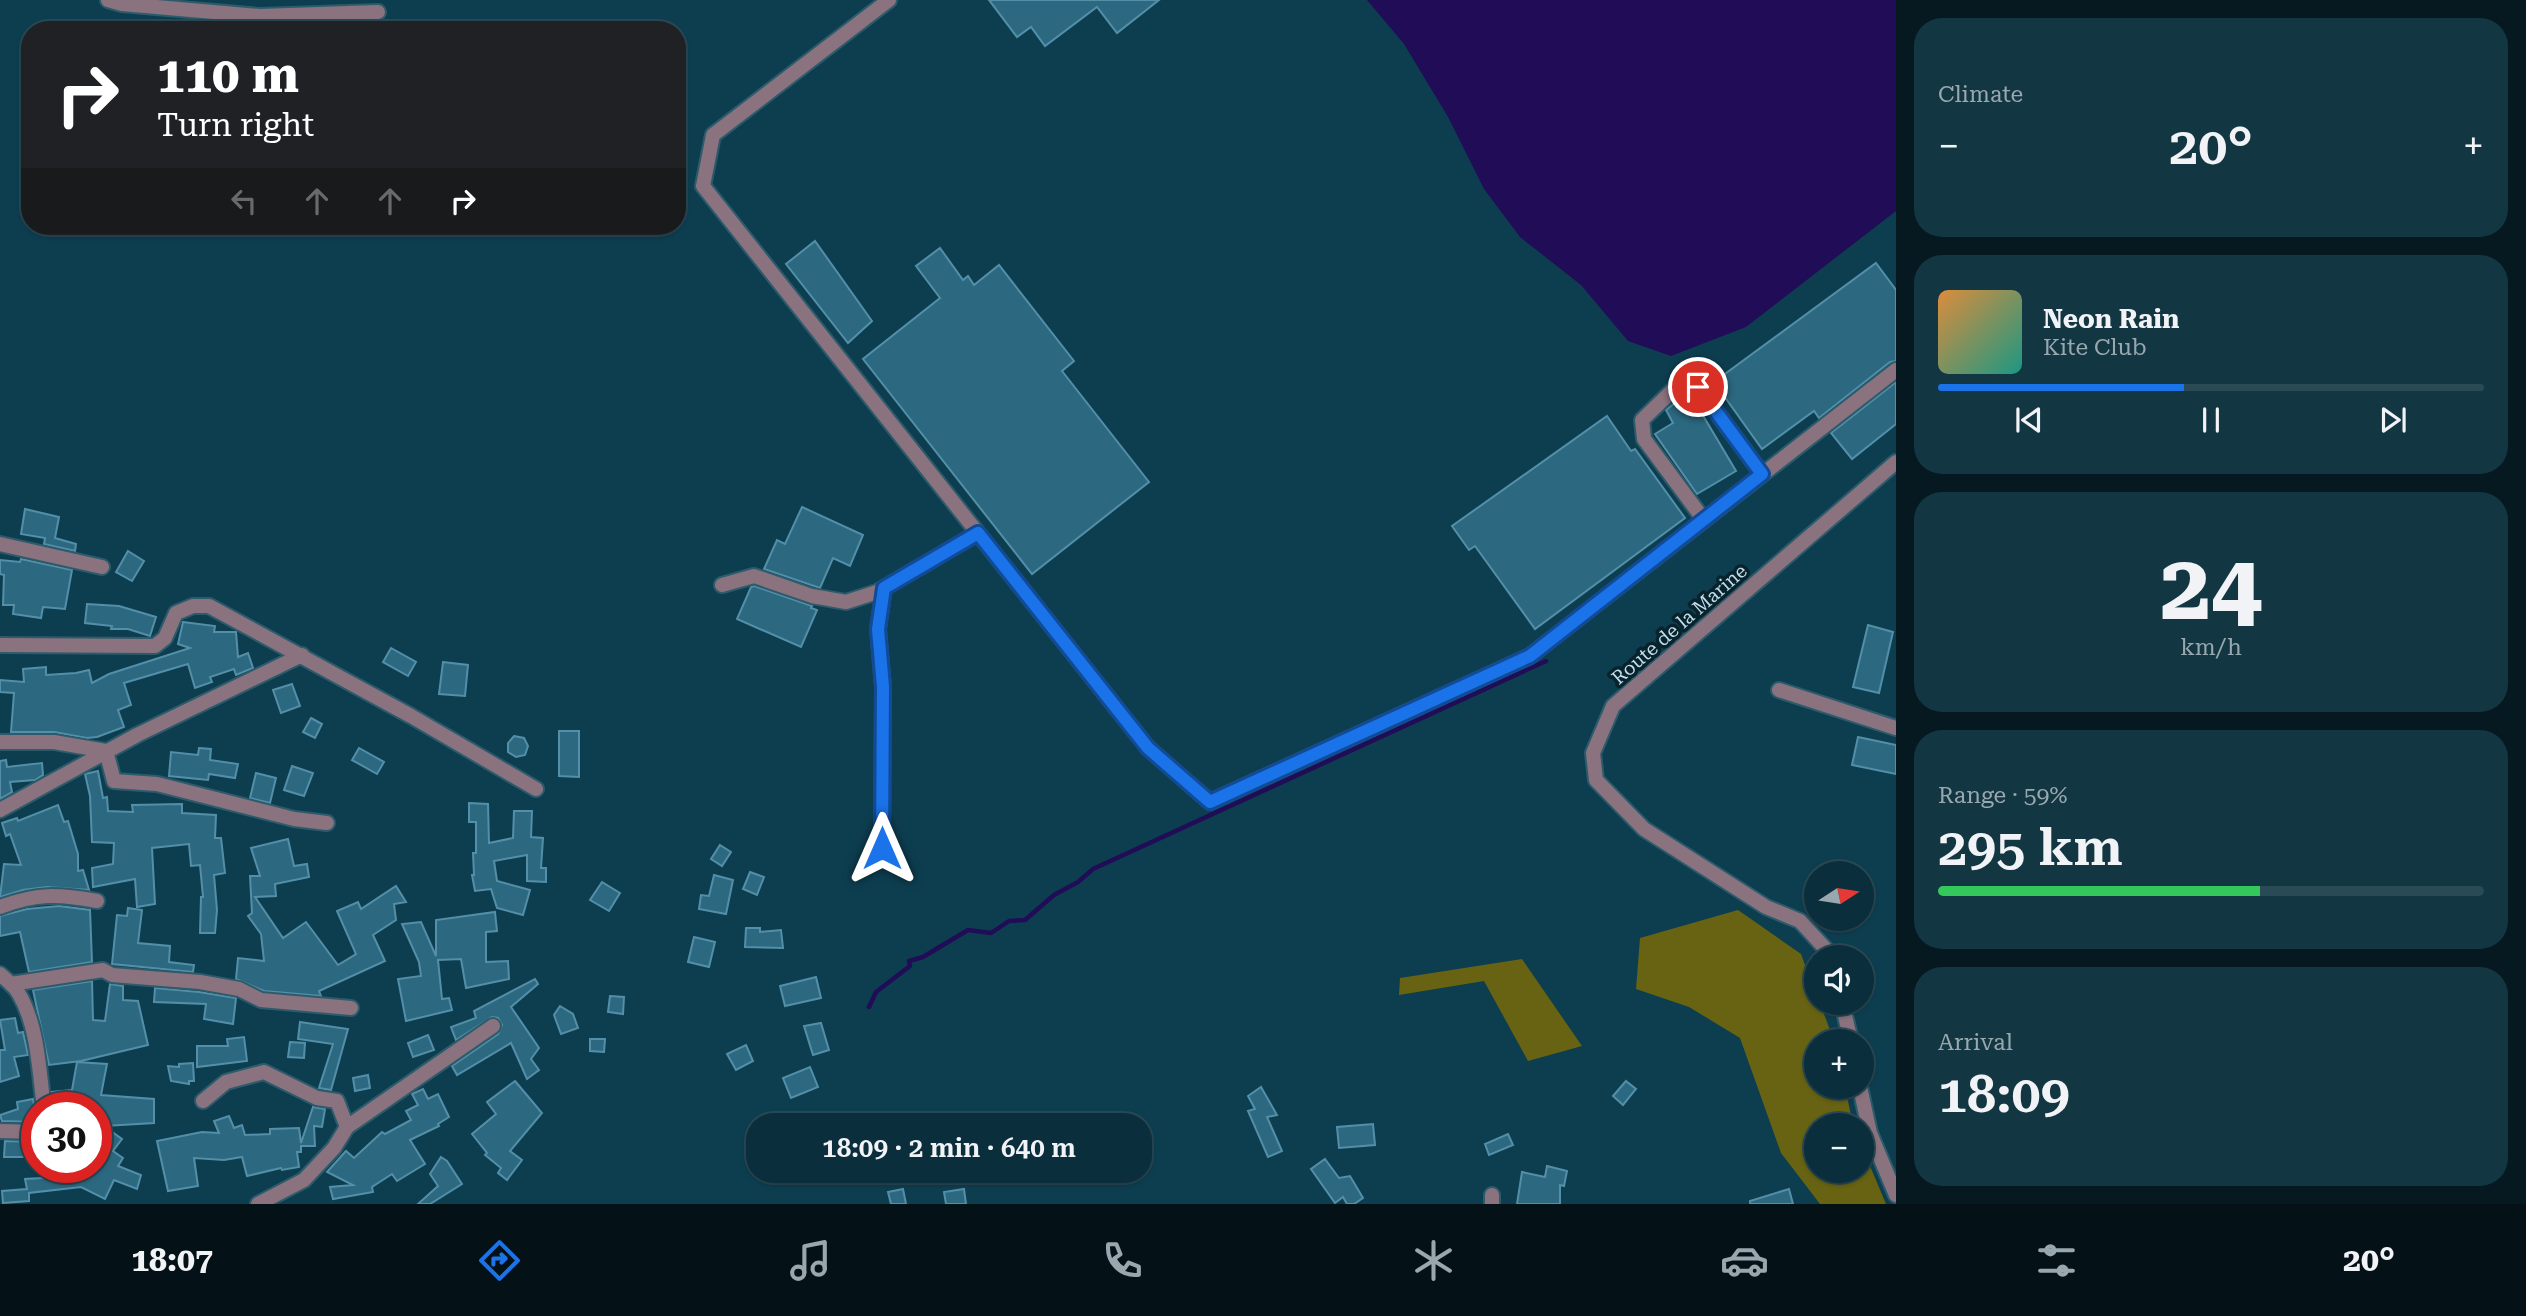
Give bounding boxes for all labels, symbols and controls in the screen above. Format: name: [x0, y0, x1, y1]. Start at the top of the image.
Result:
text: 110 m: [157, 47, 299, 104]
icon: right: [42, 49, 133, 140]
text: Climate: [1938, 81, 2023, 108]
text: Turn right: [157, 106, 314, 144]
text: 20°: [2169, 116, 2253, 177]
text: −: [1938, 124, 1959, 168]
text: +: [2463, 124, 2484, 168]
icon: left: [225, 182, 263, 220]
icon: ahead: [298, 182, 336, 220]
icon: ahead: [371, 182, 409, 220]
icon: right: [444, 182, 482, 220]
text: Neon Rain: [2043, 304, 2179, 334]
text: Kite Club: [2043, 334, 2147, 361]
pin: [1668, 357, 1728, 417]
icon: arrive: [1679, 368, 1717, 406]
icon: previous: [2010, 401, 2048, 439]
icon: pause: [2192, 401, 2230, 439]
icon: next: [2374, 401, 2412, 439]
text: 24: [2160, 535, 2262, 641]
street label: Route de la Marine: [1607, 559, 1752, 689]
text: km/h: [2180, 634, 2242, 661]
text: Range · 59%: [1938, 782, 2067, 809]
position arrow: [845, 811, 919, 885]
text: 295 km: [1938, 817, 2123, 878]
north arrow: [1804, 861, 1874, 931]
map controls: [1804, 861, 1874, 1183]
button: sound: [1804, 945, 1874, 1015]
button: +: [1804, 1029, 1874, 1099]
text: Arrival: [1938, 1029, 2013, 1056]
text: 18:09: [1938, 1064, 2070, 1125]
speed limit sign: 30: [21, 1092, 112, 1183]
button: −: [1804, 1113, 1874, 1183]
text: 18:09 · 2 min · 640 m: [822, 1133, 1076, 1163]
icon: directions: [475, 1236, 524, 1285]
icon: music: [786, 1236, 835, 1285]
icon: phone: [1098, 1236, 1147, 1285]
icon: climate: [1409, 1236, 1458, 1285]
icon: car: [1720, 1236, 1769, 1285]
icon: filters: [2032, 1236, 2081, 1285]
text: 18:07: [131, 1241, 213, 1279]
text: 20°: [2343, 1241, 2395, 1279]

